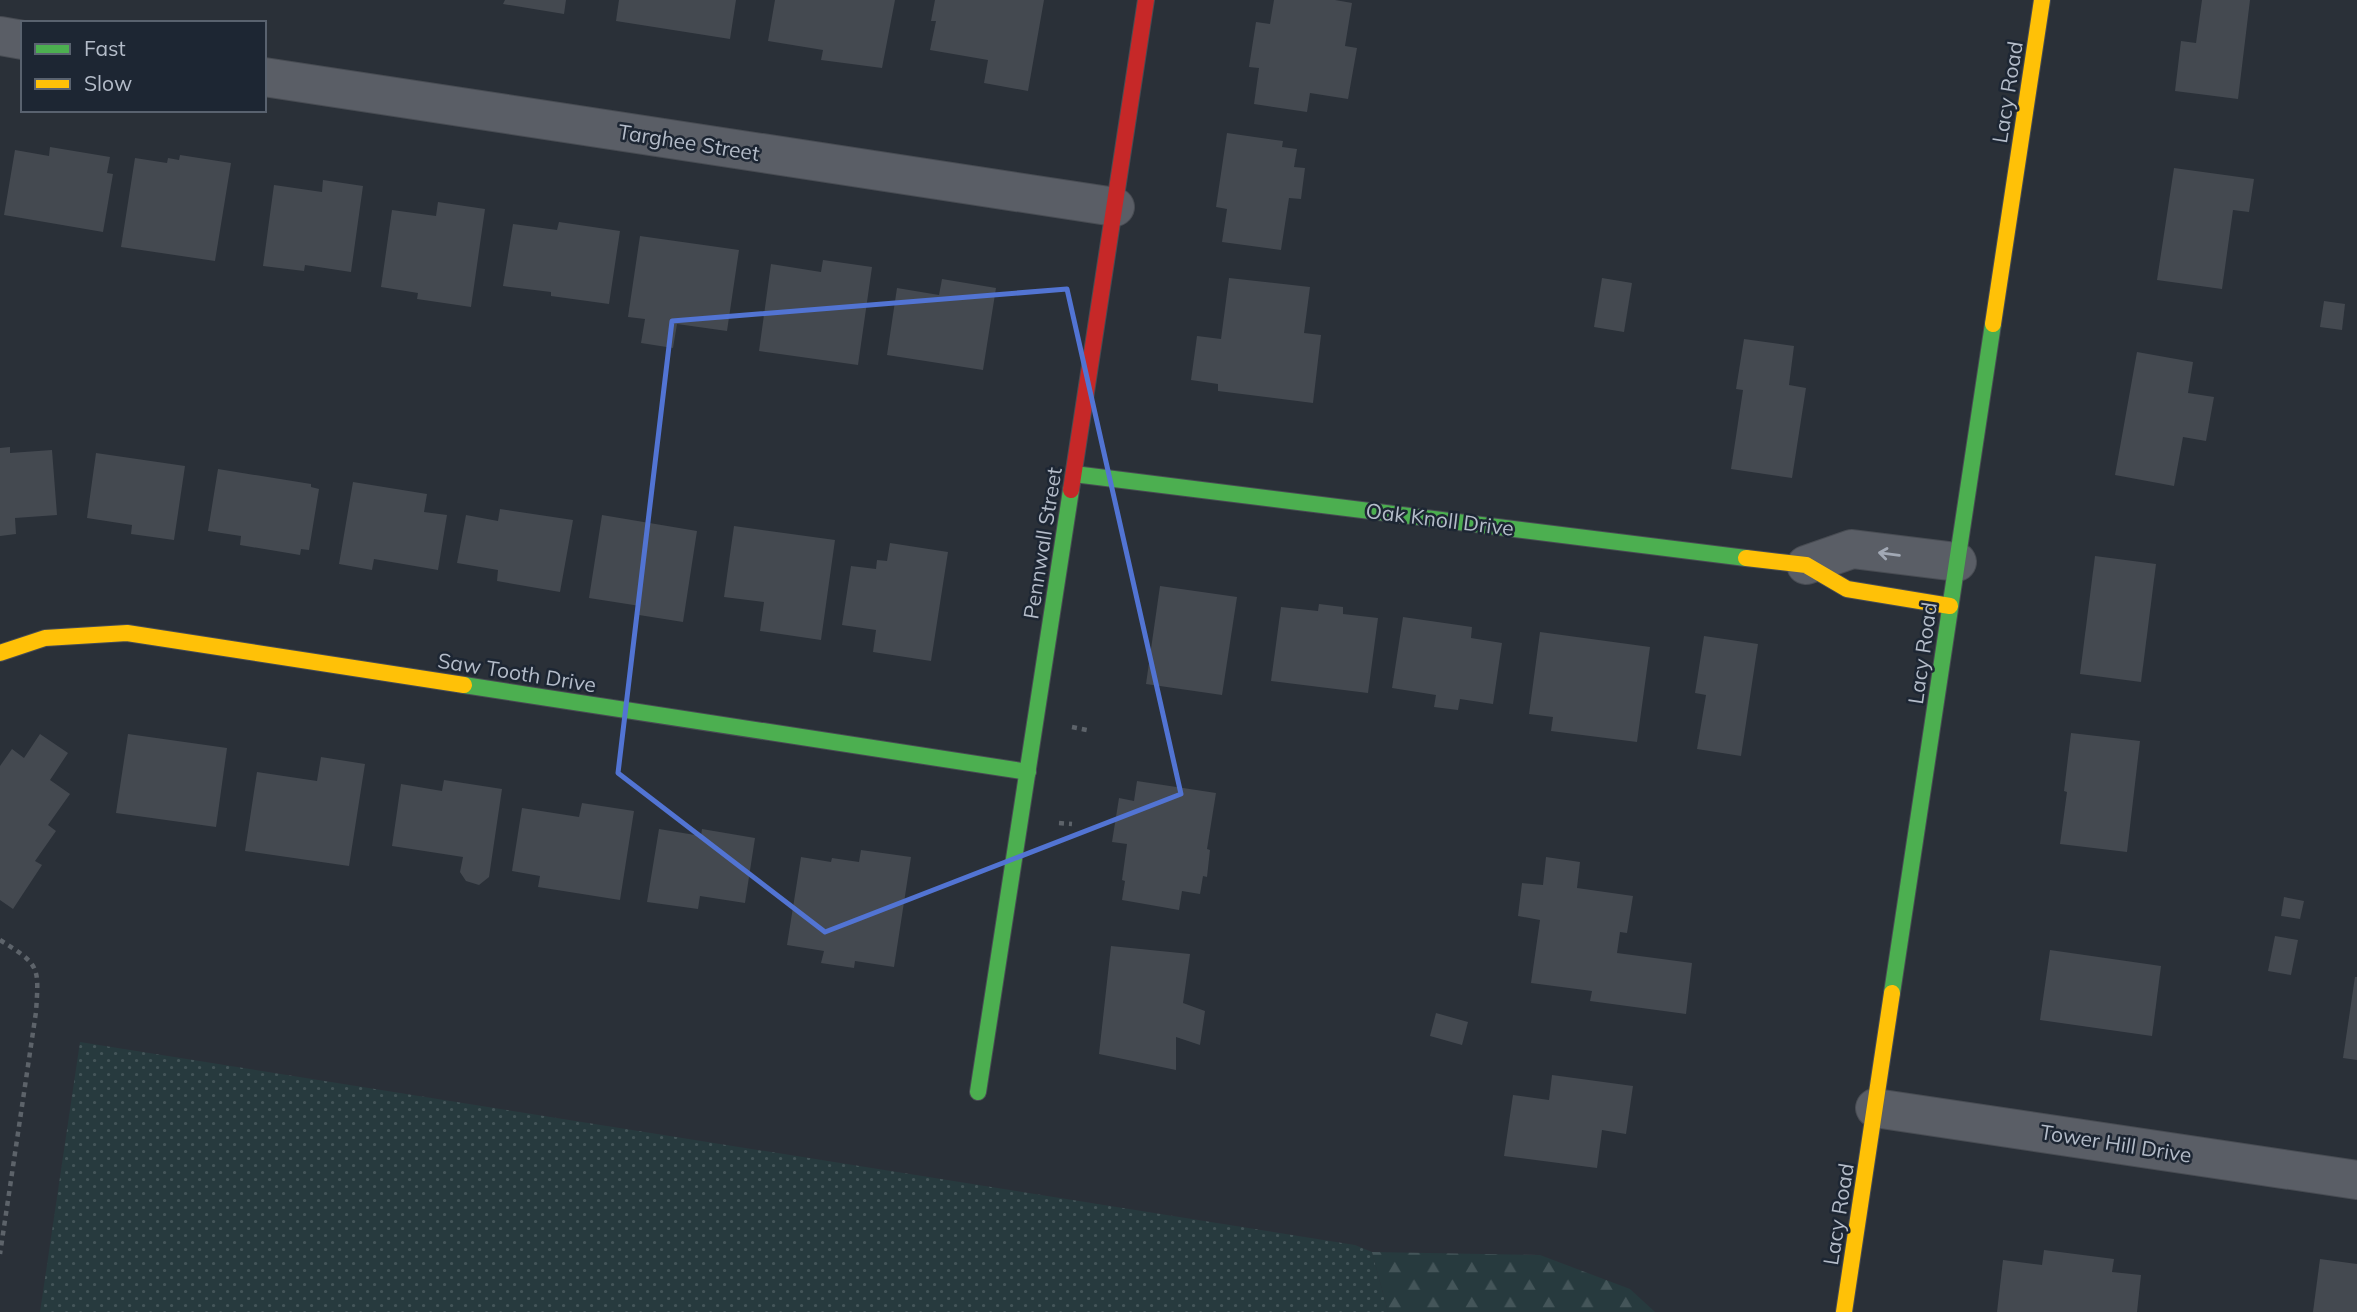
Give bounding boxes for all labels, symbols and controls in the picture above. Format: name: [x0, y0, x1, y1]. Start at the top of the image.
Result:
legend: [21, 21, 266, 112]
text: Fast: [84, 35, 126, 61]
street label: Lacy Road: [1986, 39, 2028, 145]
text: Slow: [84, 70, 132, 96]
street label: Targhee Street: [617, 118, 761, 166]
street label: Pennwall Street: [1017, 465, 1067, 621]
street label: Oak Knoll Drive: [1365, 497, 1515, 541]
one-way arrow: [1878, 547, 1901, 560]
street label: Lacy Road: [1902, 600, 1942, 706]
street label: Saw Tooth Drive: [436, 647, 598, 697]
street label: Tower Hill Drive: [2038, 1118, 2194, 1168]
street label: Lacy Road: [1817, 1161, 1859, 1267]

